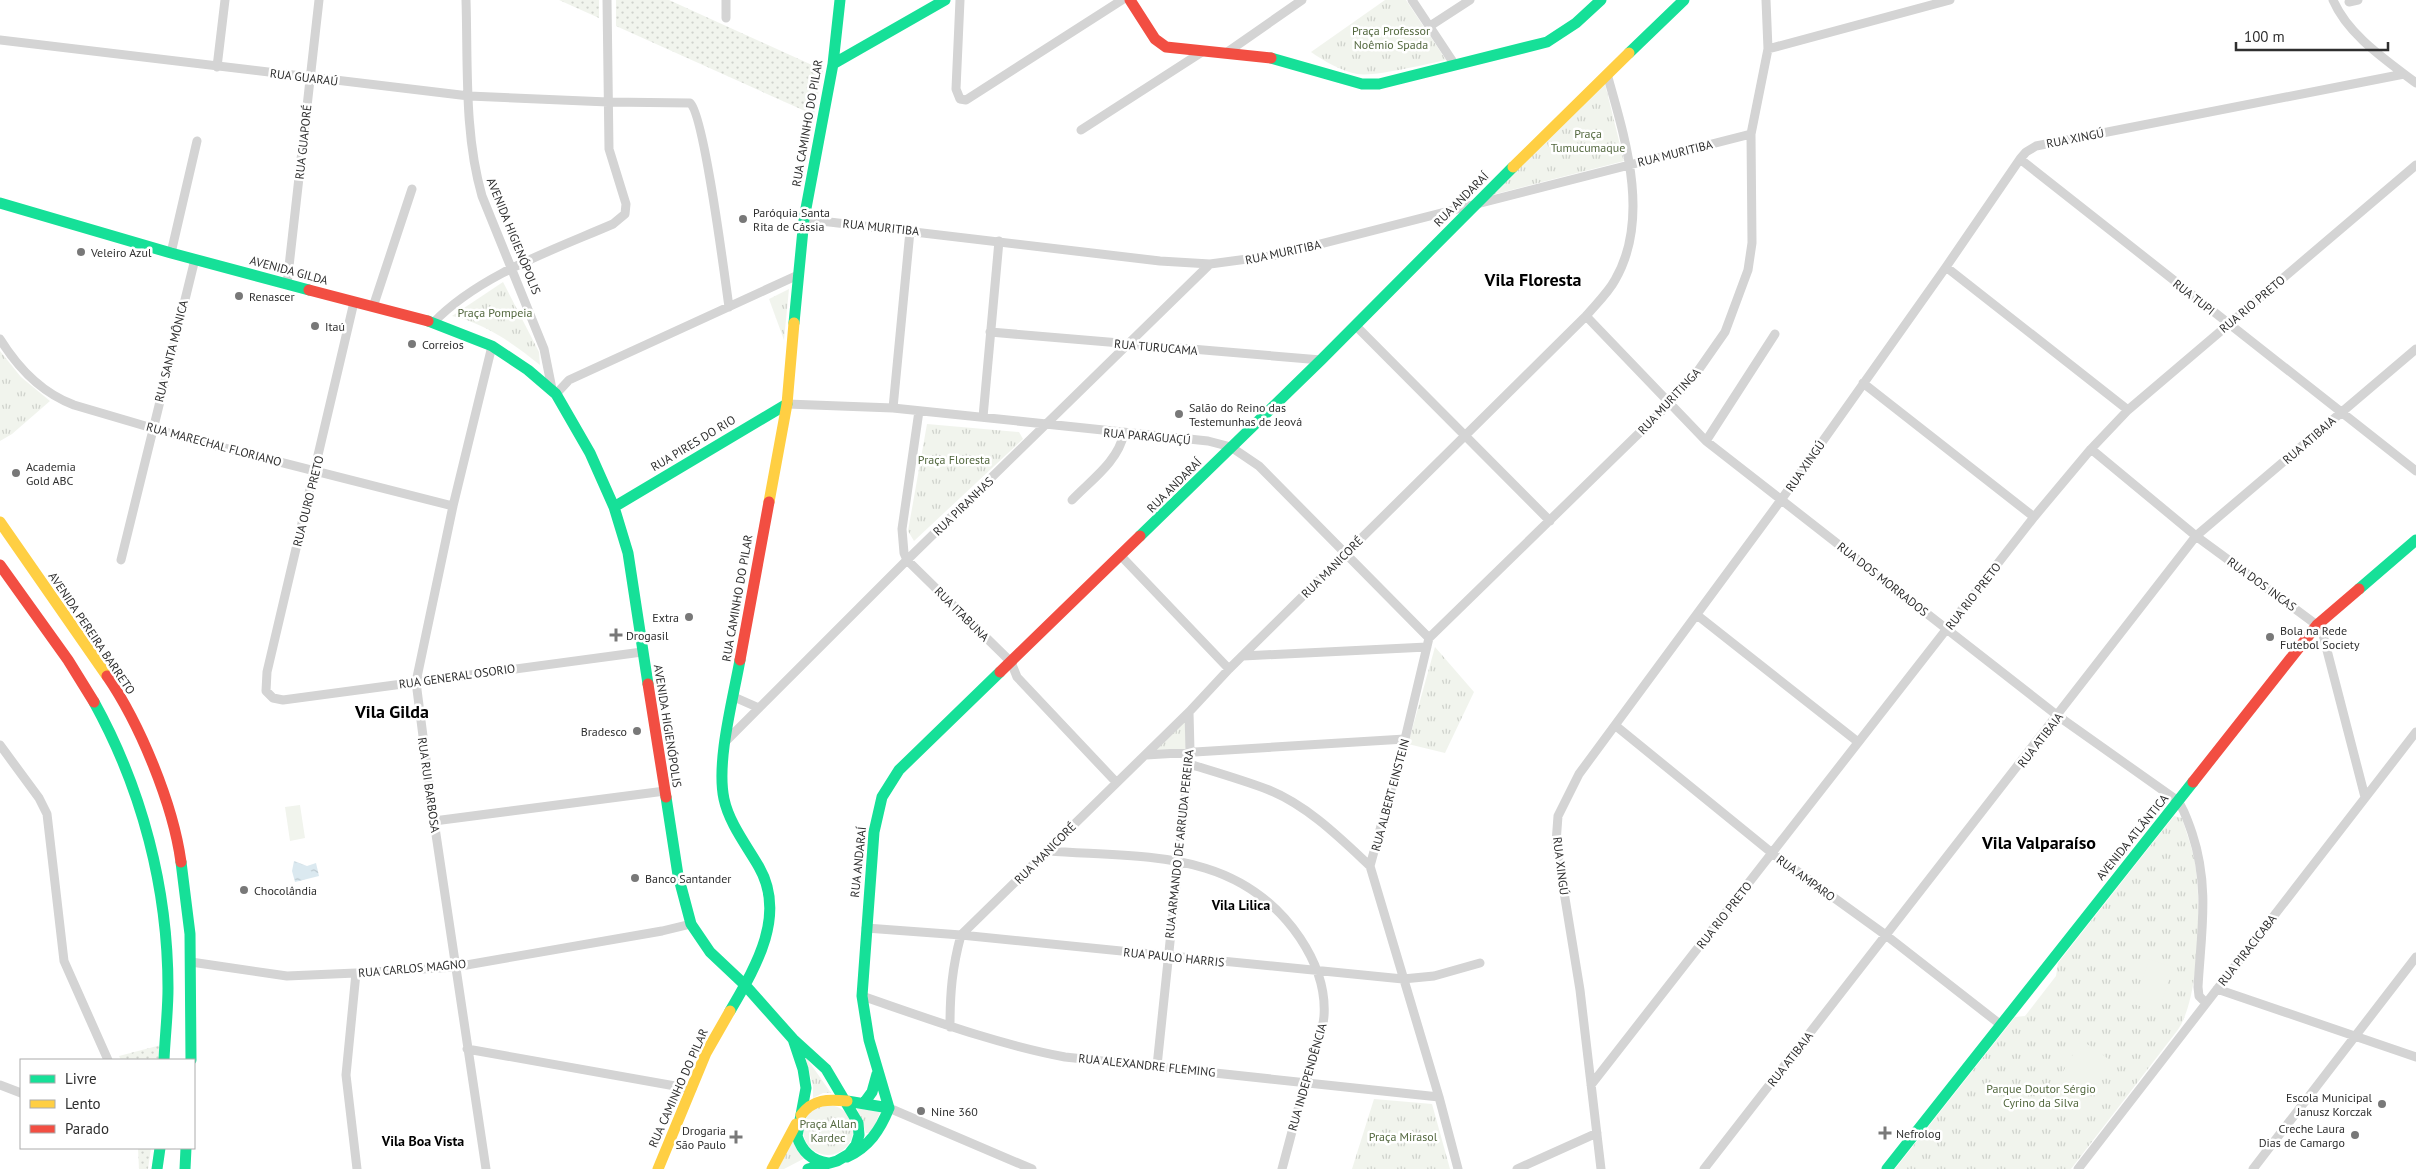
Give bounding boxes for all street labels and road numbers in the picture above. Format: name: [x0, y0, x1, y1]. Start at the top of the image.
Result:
street label: RUA CAMINHO DO PILAR: [788, 58, 826, 188]
street label: RUA GUARAÚ: [269, 65, 339, 89]
street label: RUA GUAPORÉ: [292, 104, 314, 180]
street label: RUA XINGÚ: [2045, 125, 2105, 151]
street label: RUA MURITIBA: [1636, 136, 1714, 170]
street label: RUA ANDARAÍ: [1430, 168, 1492, 230]
street label: AVENIDA HIGIENÓPOLIS: [484, 175, 544, 297]
street label: RUA MURITIBA: [842, 216, 920, 238]
street label: RUA MURITIBA: [1244, 237, 1322, 267]
street label: AVENIDA GILDA: [248, 252, 330, 288]
street label: RUA RIO PRETO: [2216, 272, 2288, 336]
street label: RUA TUPI: [2170, 276, 2218, 318]
street label: RUA SANTA MÔNICA: [151, 298, 191, 404]
street label: RUA TURUCAMA: [1114, 336, 1198, 358]
street label: RUA MURITINGA: [1634, 365, 1704, 437]
street label: RUA PIRES DO RIO: [648, 412, 738, 474]
street label: RUA ATIBAIA: [2279, 413, 2339, 467]
street label: RUA MARECHAL FLORIANO: [145, 419, 283, 469]
street label: RUA PARAGUAÇÚ: [1103, 425, 1191, 447]
street label: RUA XINGÚ: [1782, 438, 1828, 494]
street label: RUA OURO PRETO: [289, 454, 327, 548]
street label: RUA ANDARAÍ: [1143, 454, 1205, 516]
street label: RUA PIRANHAS: [930, 473, 996, 539]
street label: RUA CAMINHO DO PILAR: [718, 533, 756, 663]
street label: RUA MANICORÉ: [1298, 533, 1366, 601]
street label: RUA DOS MORRADOS: [1834, 539, 1932, 619]
street label: RUA DOS INCAS: [2224, 554, 2300, 614]
street label: RUA RIO PRETO: [1942, 559, 2004, 633]
street label: AVENIDA PEREIRA BARRETO: [45, 569, 139, 697]
street label: RUA ITABUNA: [932, 584, 992, 644]
street label: RUA GENERAL OSORIO: [398, 660, 516, 692]
street label: AVENIDA HIGIENÓPOLIS: [651, 663, 685, 789]
street label: RUA ATIBAIA: [2014, 710, 2066, 770]
street label: RUA RUI BARBOSA: [415, 736, 443, 834]
street label: RUA ALBERT EINSTEIN: [1368, 737, 1412, 853]
street label: RUA ARMANDO DE ARRUDA PEREIRA: [1162, 749, 1196, 939]
street label: AVENIDA ATLÂNTICA: [2093, 791, 2171, 883]
street label: RUA MANICORÉ: [1011, 819, 1079, 887]
street label: RUA ANDARAÍ: [847, 825, 869, 898]
street label: RUA XINGÚ: [1550, 836, 1572, 896]
street label: RUA AMPARO: [1774, 852, 1838, 904]
street label: RUA RIO PRETO: [1693, 878, 1755, 952]
street label: RUA PIRACICABA: [2215, 911, 2279, 989]
street label: RUA PAULO HARRIS: [1123, 944, 1225, 970]
street label: RUA CARLOS MAGNO: [357, 956, 467, 980]
street label: RUA INDEPENDÊNCIA: [1284, 1021, 1330, 1133]
street label: RUA CAMINHO DO PILAR: [645, 1026, 711, 1150]
street label: RUA ATIBAIA: [1764, 1029, 1816, 1089]
street label: RUA ALEXANDRE FLEMING: [1078, 1050, 1216, 1080]

